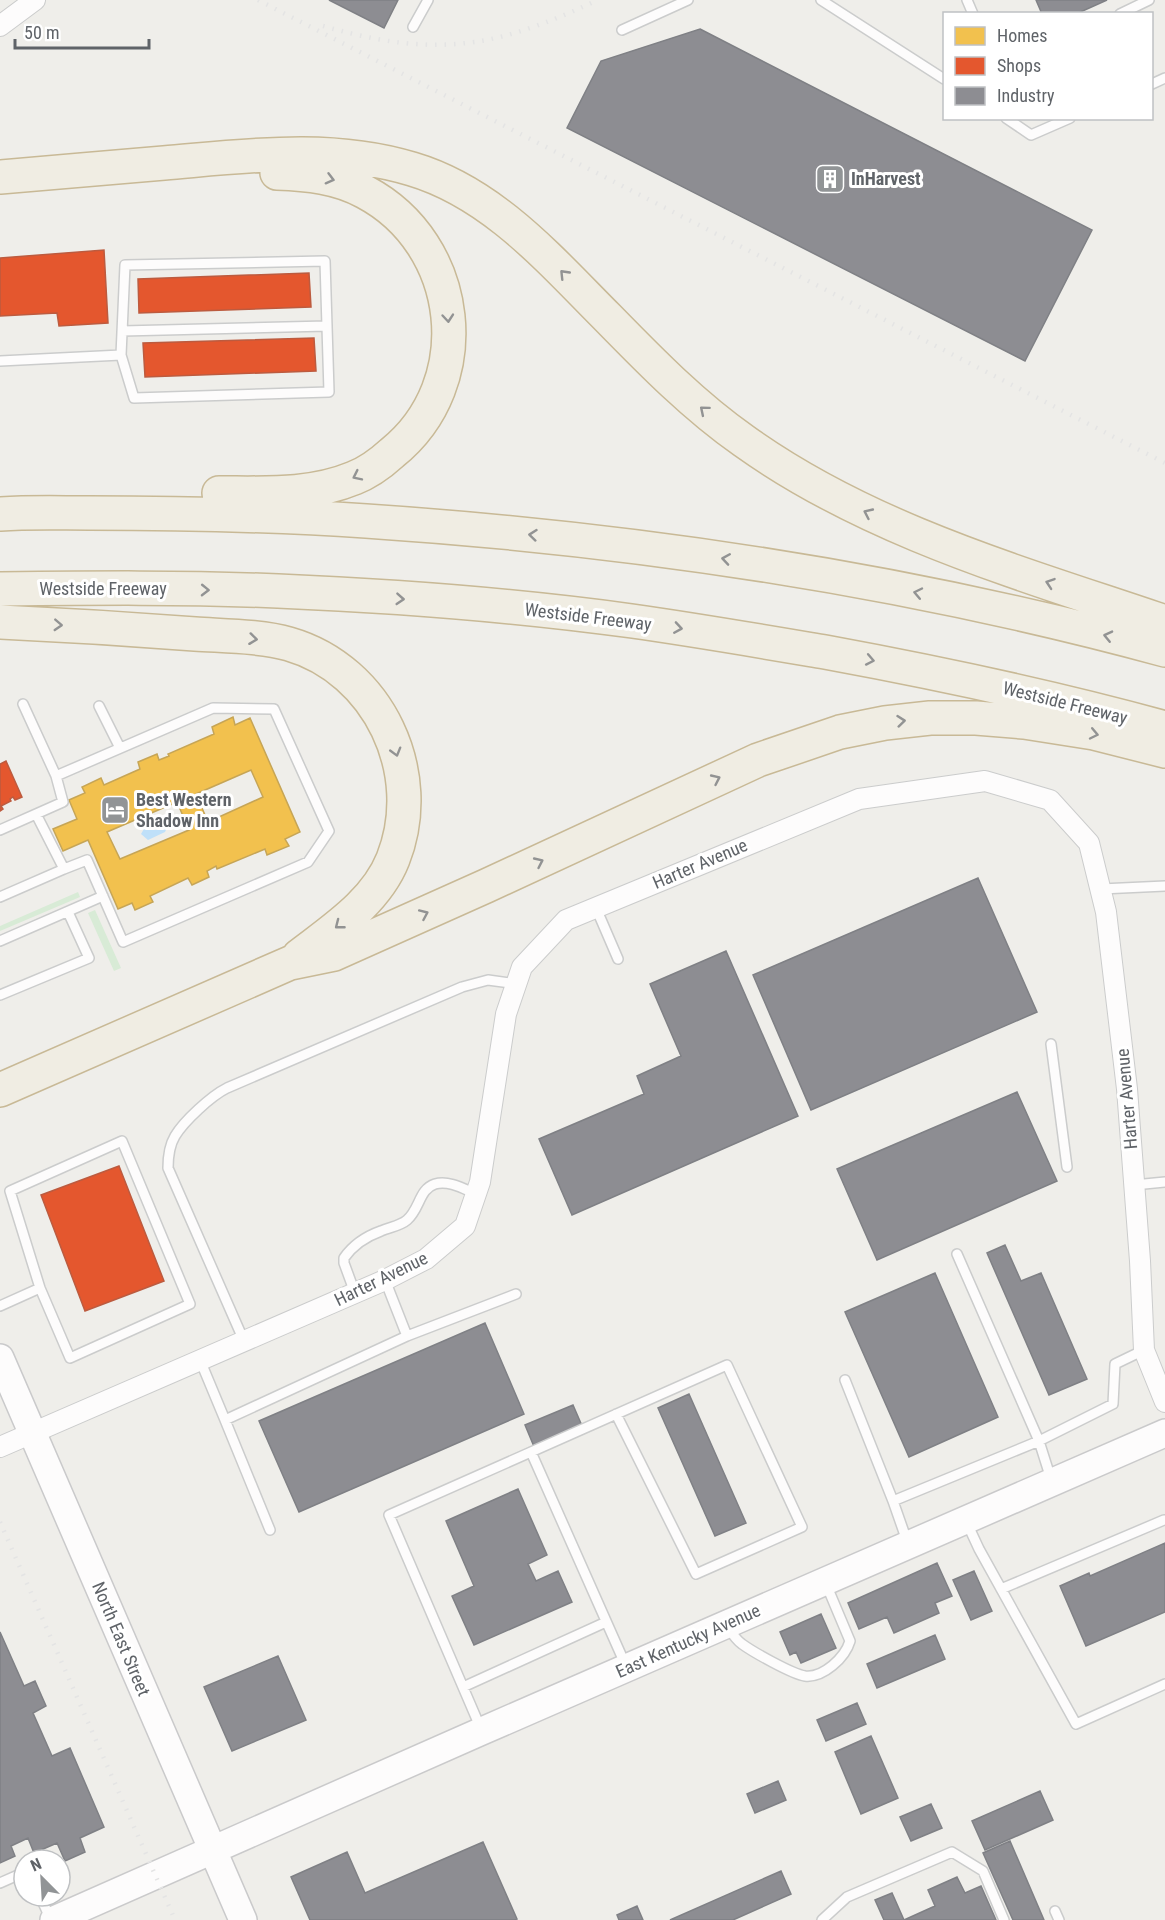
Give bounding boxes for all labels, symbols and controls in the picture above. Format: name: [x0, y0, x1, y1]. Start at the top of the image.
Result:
scale bar: [15, 12, 148, 50]
legend: [943, 12, 1153, 120]
text: 50 m: [24, 22, 59, 43]
text: Homes: [997, 25, 1047, 46]
text: Shops: [997, 55, 1041, 76]
text: Industry: [997, 85, 1055, 106]
building icon: InHarvest: [814, 163, 846, 195]
place label: InHarvest: [851, 168, 921, 189]
one-way arrow: [324, 172, 335, 184]
one-way arrow: [560, 270, 571, 280]
one-way arrow: [441, 313, 454, 322]
one-way arrow: [700, 406, 711, 417]
one-way arrow: [352, 468, 363, 480]
one-way arrow: [863, 509, 874, 521]
one-way arrow: [528, 529, 537, 542]
one-way arrow: [722, 553, 732, 566]
one-way arrow: [1045, 577, 1056, 590]
street label: Westside Freeway: [39, 578, 167, 599]
one-way arrow: [201, 583, 210, 596]
one-way arrow: [913, 587, 923, 600]
one-way arrow: [396, 592, 405, 605]
street label: Westside Freeway: [523, 598, 653, 635]
one-way arrow: [54, 619, 63, 632]
one-way arrow: [672, 621, 682, 634]
one-way arrow: [1104, 630, 1114, 643]
one-way arrow: [248, 632, 257, 645]
one-way arrow: [865, 653, 875, 666]
street label: Westside Freeway: [1001, 677, 1130, 728]
one-way arrow: [896, 715, 905, 728]
one-way arrow: [1089, 727, 1099, 740]
one-way arrow: [389, 746, 401, 757]
one-way arrow: [709, 775, 720, 787]
place label: Best Western Shadow Inn: [136, 789, 232, 831]
hotel icon: Best Western Shadow Inn: [99, 794, 131, 826]
street label: Harter Avenue: [649, 834, 750, 893]
one-way arrow: [532, 857, 543, 869]
one-way arrow: [417, 909, 428, 921]
one-way arrow: [335, 917, 346, 928]
street label: Harter Avenue: [1112, 1048, 1141, 1150]
street label: Harter Avenue: [331, 1247, 431, 1310]
street label: North East Street: [88, 1579, 155, 1699]
street label: East Kentucky Avenue: [612, 1599, 763, 1682]
north arrow: [12, 1848, 72, 1908]
text: N: [28, 1854, 44, 1875]

